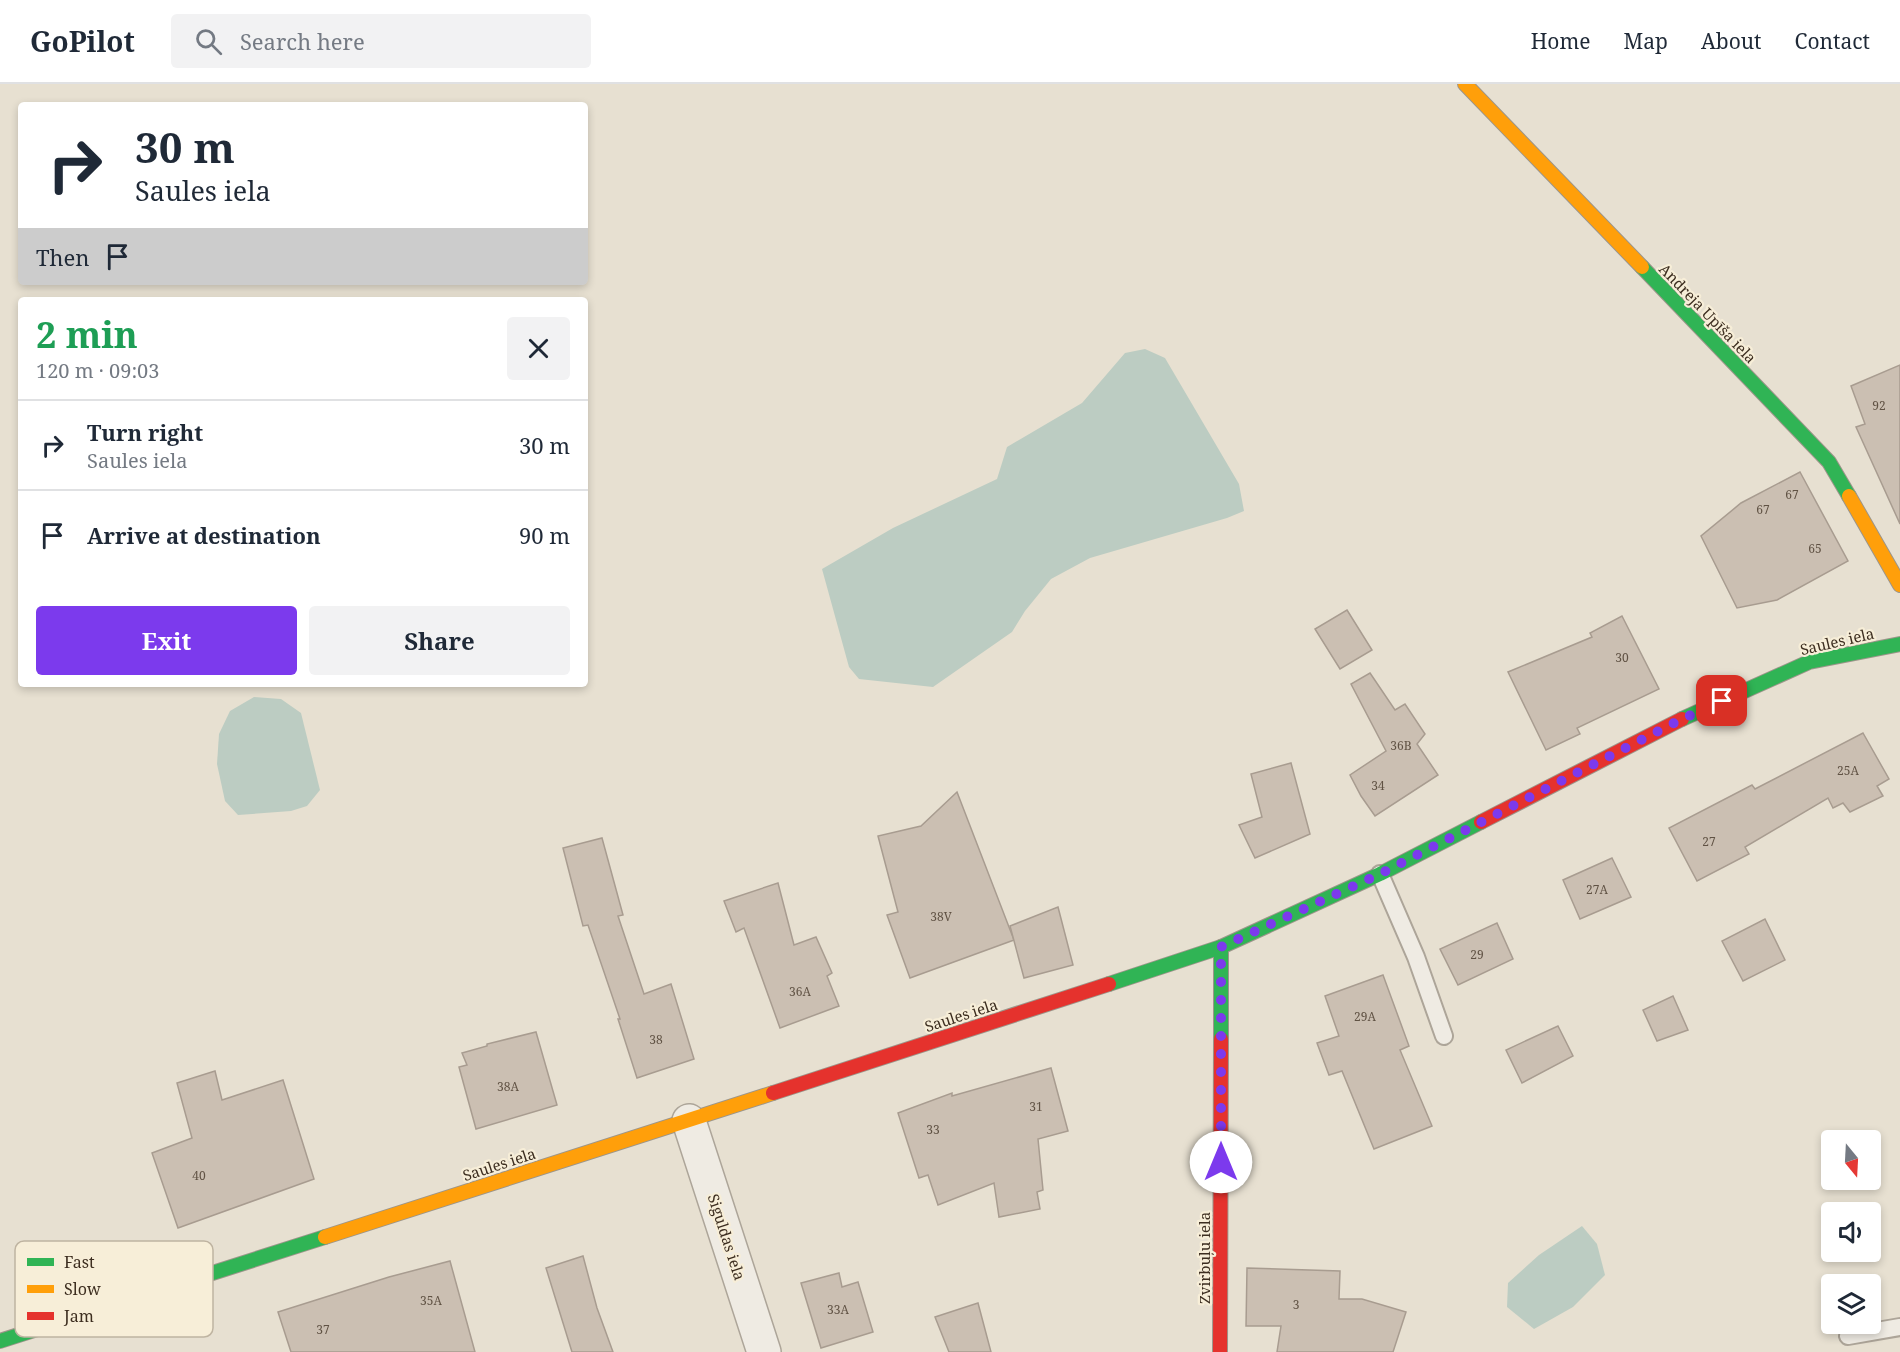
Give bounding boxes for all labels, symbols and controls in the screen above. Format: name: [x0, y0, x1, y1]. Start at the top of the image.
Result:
search box: [171, 14, 591, 68]
text: GoPilot: [30, 22, 135, 60]
icon: search: [192, 25, 225, 58]
text: Search here: [240, 26, 365, 56]
text: Home: [1531, 27, 1591, 55]
text: Map: [1624, 27, 1668, 55]
text: About: [1701, 27, 1762, 55]
text: Contact: [1795, 27, 1870, 55]
text: 30 m: [135, 118, 235, 175]
icon: right: [36, 126, 114, 204]
text: Saules iela: [135, 172, 271, 209]
icon: arrive: [101, 240, 134, 273]
text: Then: [36, 242, 89, 272]
street label: Andreja Upīša iela: [1655, 259, 1761, 367]
text: 2 min: [36, 310, 138, 359]
button: close: [507, 317, 570, 380]
text: 120 m · 09:03: [36, 357, 159, 384]
house number: 92: [1872, 397, 1886, 414]
text: Turn right: [87, 417, 203, 447]
icon: right: [36, 429, 69, 462]
text: 30 m: [519, 430, 570, 460]
text: Saules iela: [87, 447, 188, 474]
house number: 67: [1785, 486, 1799, 503]
house number: 67: [1756, 501, 1770, 518]
icon: arrive: [36, 519, 69, 552]
text: Arrive at destination: [87, 520, 321, 550]
text: 90 m: [519, 520, 570, 550]
house number: 65: [1808, 540, 1822, 557]
button: Exit: [36, 606, 297, 675]
button: Share: [309, 606, 570, 675]
street label: Saules iela: [1798, 623, 1876, 659]
house number: 30: [1615, 649, 1629, 666]
pin: [1696, 675, 1747, 726]
icon: arrive: [1705, 684, 1738, 717]
house number: 36B: [1390, 737, 1412, 754]
house number: 25A: [1837, 762, 1859, 779]
house number: 34: [1371, 777, 1385, 794]
house number: 27: [1702, 833, 1716, 850]
house number: 27A: [1586, 881, 1608, 898]
house number: 38V: [930, 908, 953, 925]
house number: 29: [1470, 946, 1484, 963]
house number: 36A: [789, 983, 811, 1000]
street label: Saules iela: [922, 994, 1000, 1036]
house number: 29A: [1354, 1008, 1376, 1025]
house number: 38: [649, 1031, 663, 1048]
house number: 38A: [497, 1078, 519, 1095]
house number: 31: [1029, 1098, 1043, 1115]
house number: 33: [926, 1121, 940, 1138]
position arrow: [1189, 1130, 1253, 1194]
north arrow: [1821, 1130, 1881, 1190]
map controls: [1821, 1130, 1881, 1334]
street label: Saules iela: [460, 1143, 538, 1185]
house number: 40: [192, 1167, 206, 1184]
street label: Siguldas iela: [704, 1191, 750, 1283]
button: sound: [1821, 1202, 1881, 1262]
street label: Zvirbuļu iela: [1194, 1212, 1214, 1304]
legend: [15, 1241, 213, 1337]
text: Fast: [64, 1251, 95, 1273]
button: layers: [1821, 1274, 1881, 1334]
text: Slow: [64, 1278, 101, 1300]
house number: 35A: [420, 1292, 442, 1309]
house number: 3: [1293, 1296, 1300, 1313]
house number: 33A: [827, 1301, 849, 1318]
text: Jam: [63, 1305, 94, 1327]
house number: 37: [316, 1321, 330, 1338]

